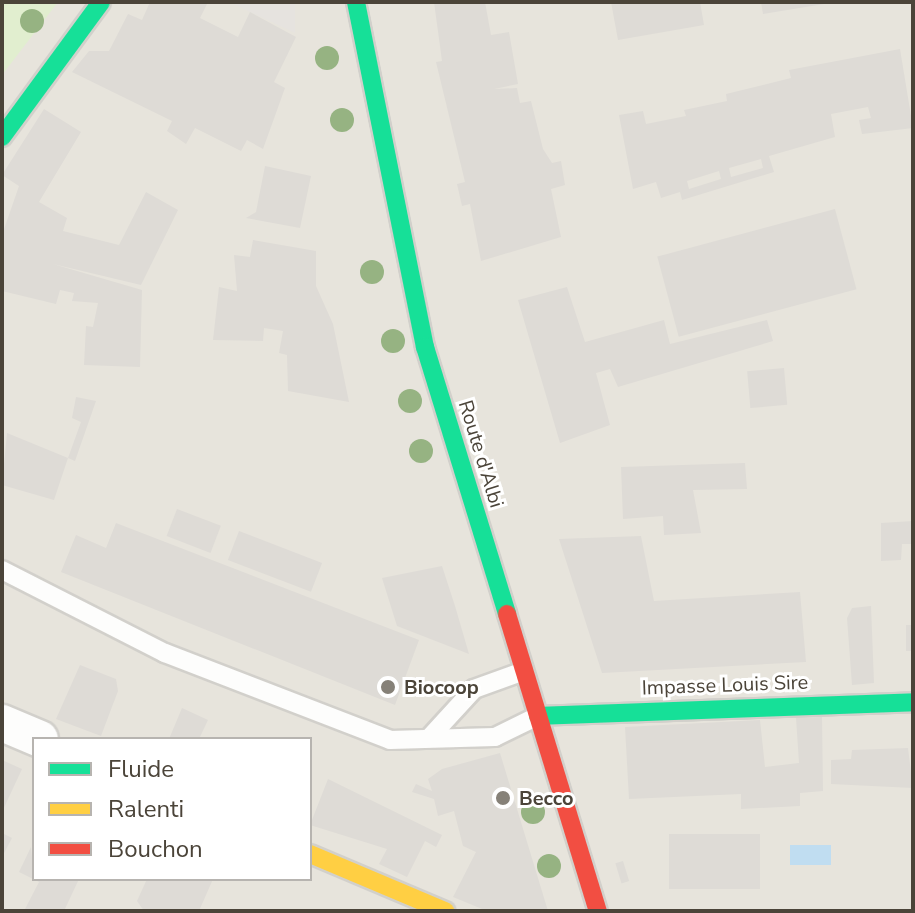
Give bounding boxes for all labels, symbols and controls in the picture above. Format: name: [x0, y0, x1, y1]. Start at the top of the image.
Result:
street label: Route d'Albi: [453, 397, 509, 511]
street label: Impasse Louis Sire: [641, 670, 809, 700]
place label: Biocoop: [404, 675, 479, 699]
marker: Biocoop: [379, 678, 397, 696]
legend: [32, 737, 312, 881]
text: Fluide: [108, 753, 174, 785]
place label: Becco: [519, 786, 574, 810]
marker: Becco: [494, 789, 512, 807]
text: Ralenti: [108, 793, 184, 825]
text: Bouchon: [108, 833, 203, 865]

